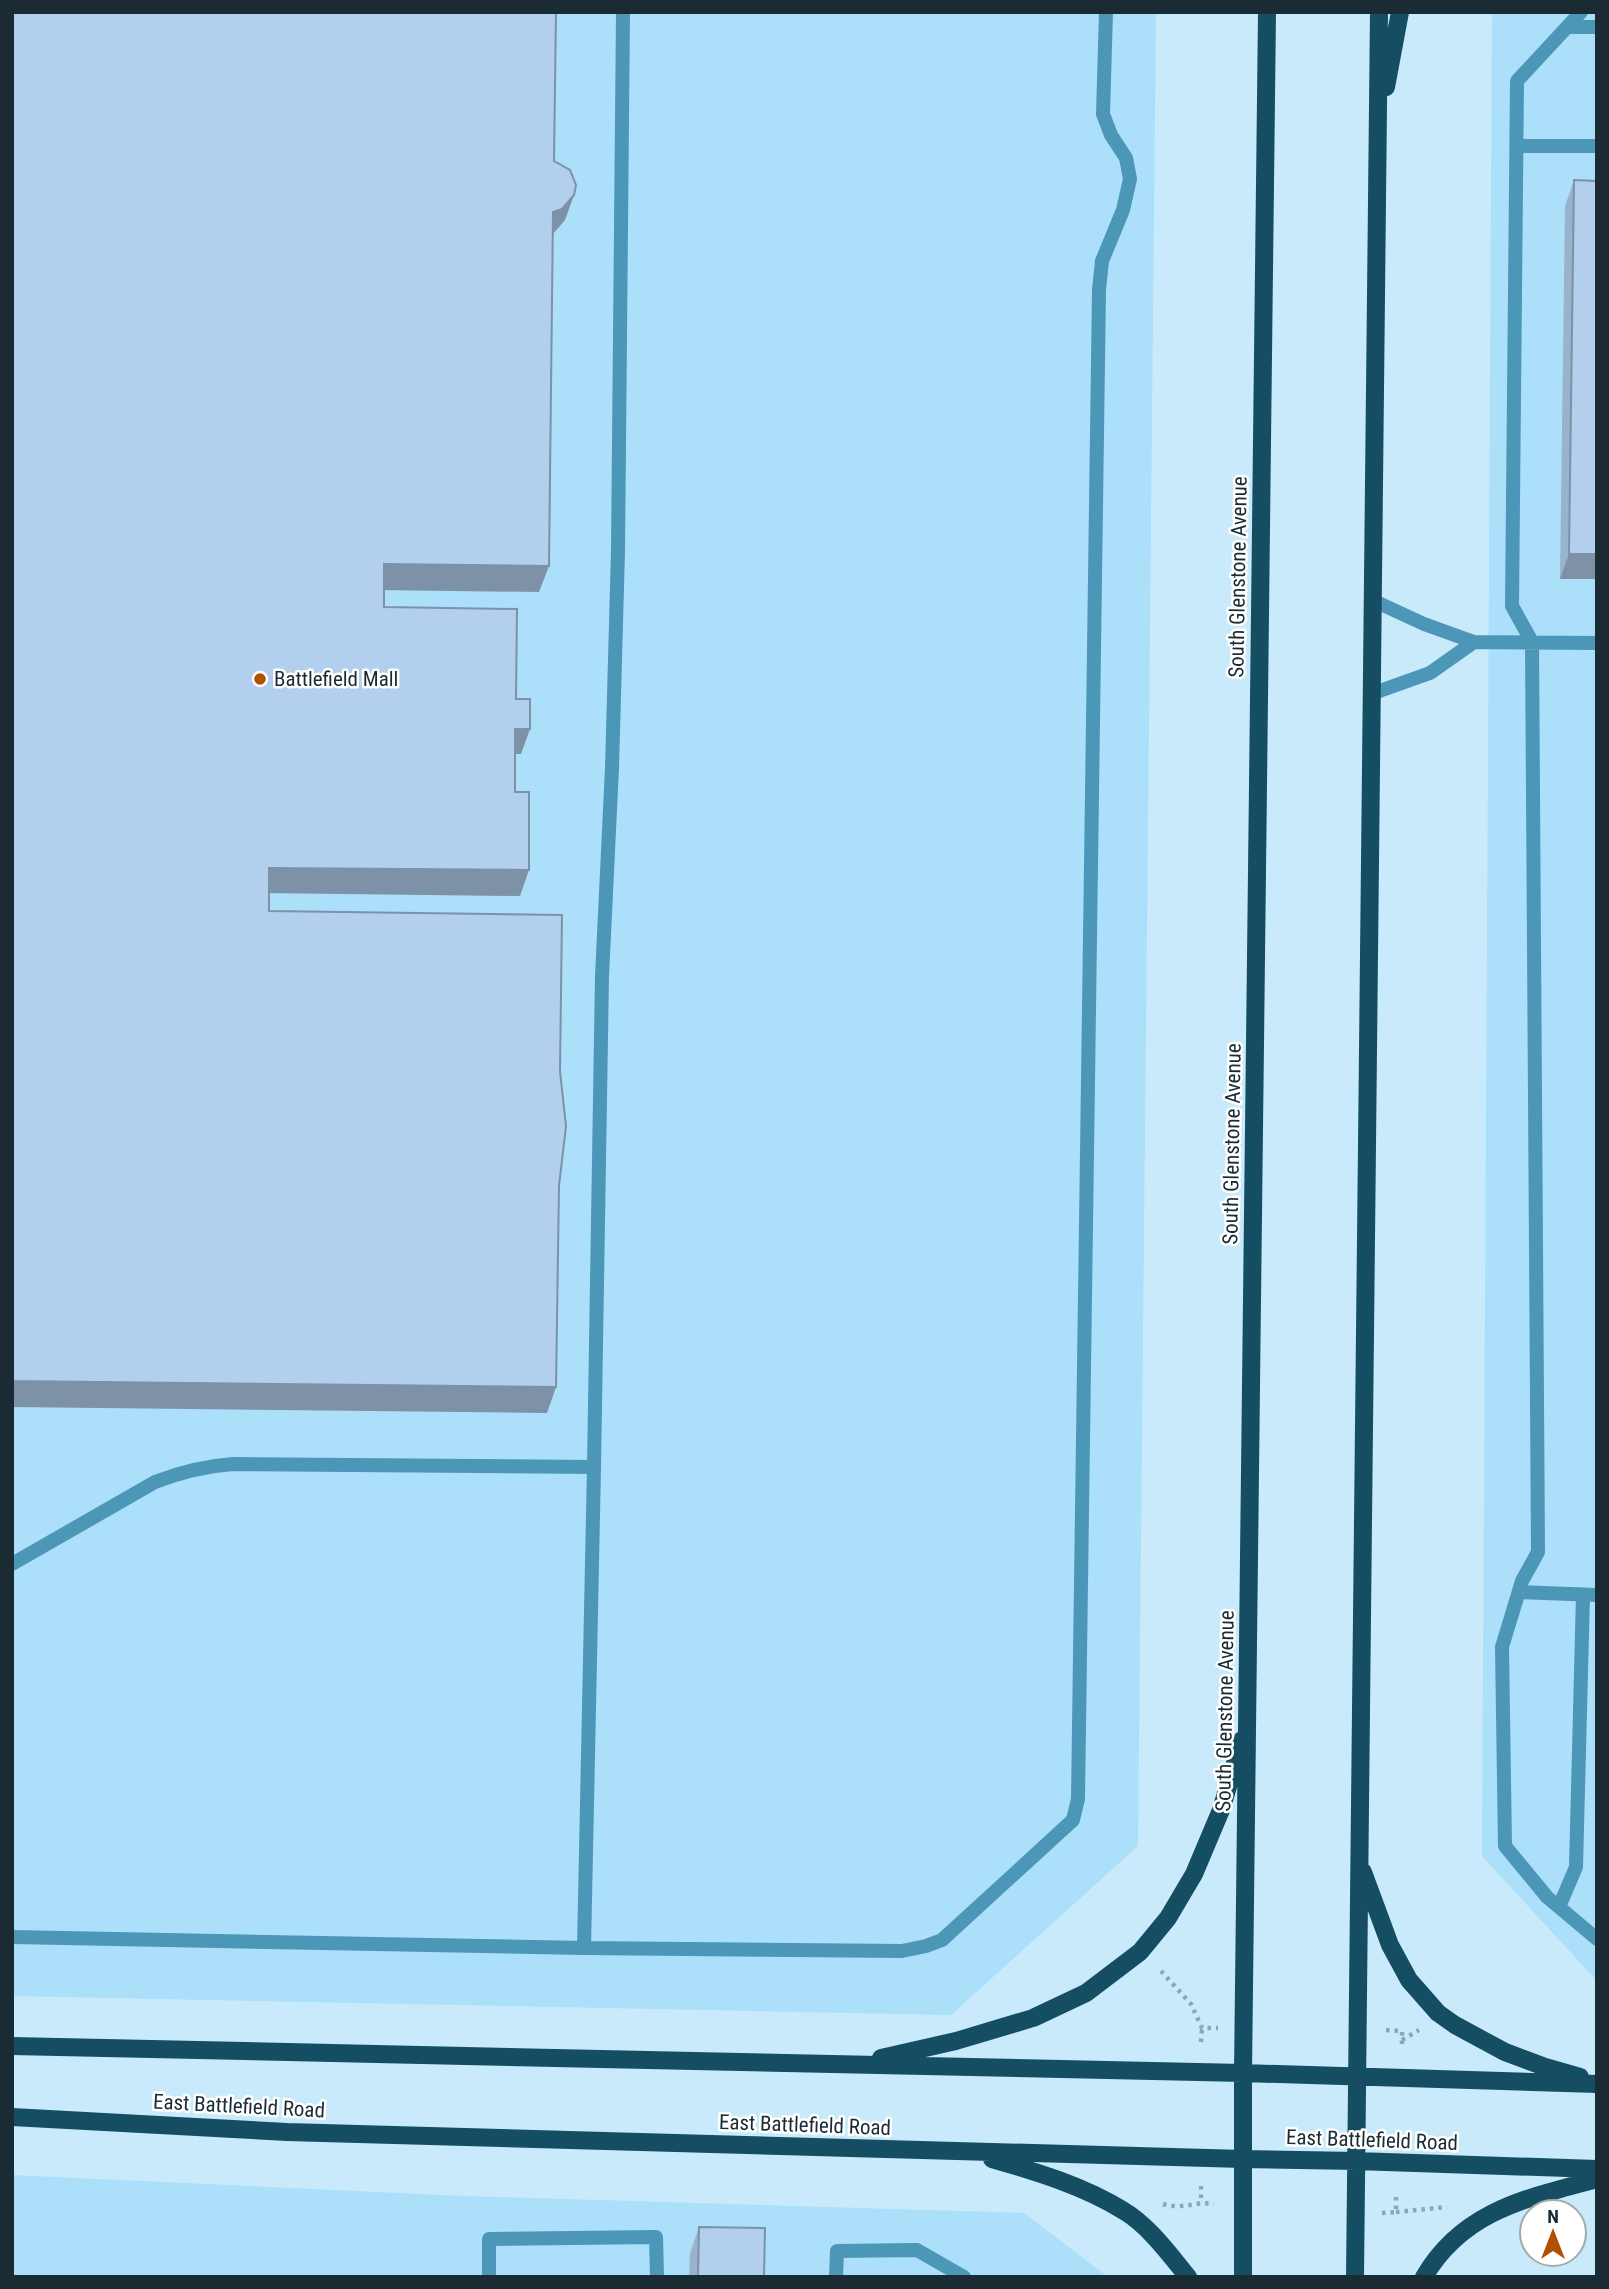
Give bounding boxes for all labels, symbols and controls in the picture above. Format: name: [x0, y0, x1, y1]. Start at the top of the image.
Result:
street label: South Glenstone Avenue: [1224, 476, 1252, 678]
place label: Battlefield Mall: [274, 667, 398, 691]
marker: Battlefield Mall: [252, 671, 268, 687]
street label: South Glenstone Avenue: [1218, 1043, 1246, 1245]
street label: South Glenstone Avenue: [1211, 1610, 1239, 1812]
street label: East Battlefield Road: [152, 2090, 326, 2122]
street label: East Battlefield Road: [719, 2110, 891, 2140]
street label: East Battlefield Road: [1286, 2125, 1458, 2155]
north arrow: [1518, 2198, 1588, 2268]
text: N: [1547, 2205, 1559, 2228]

